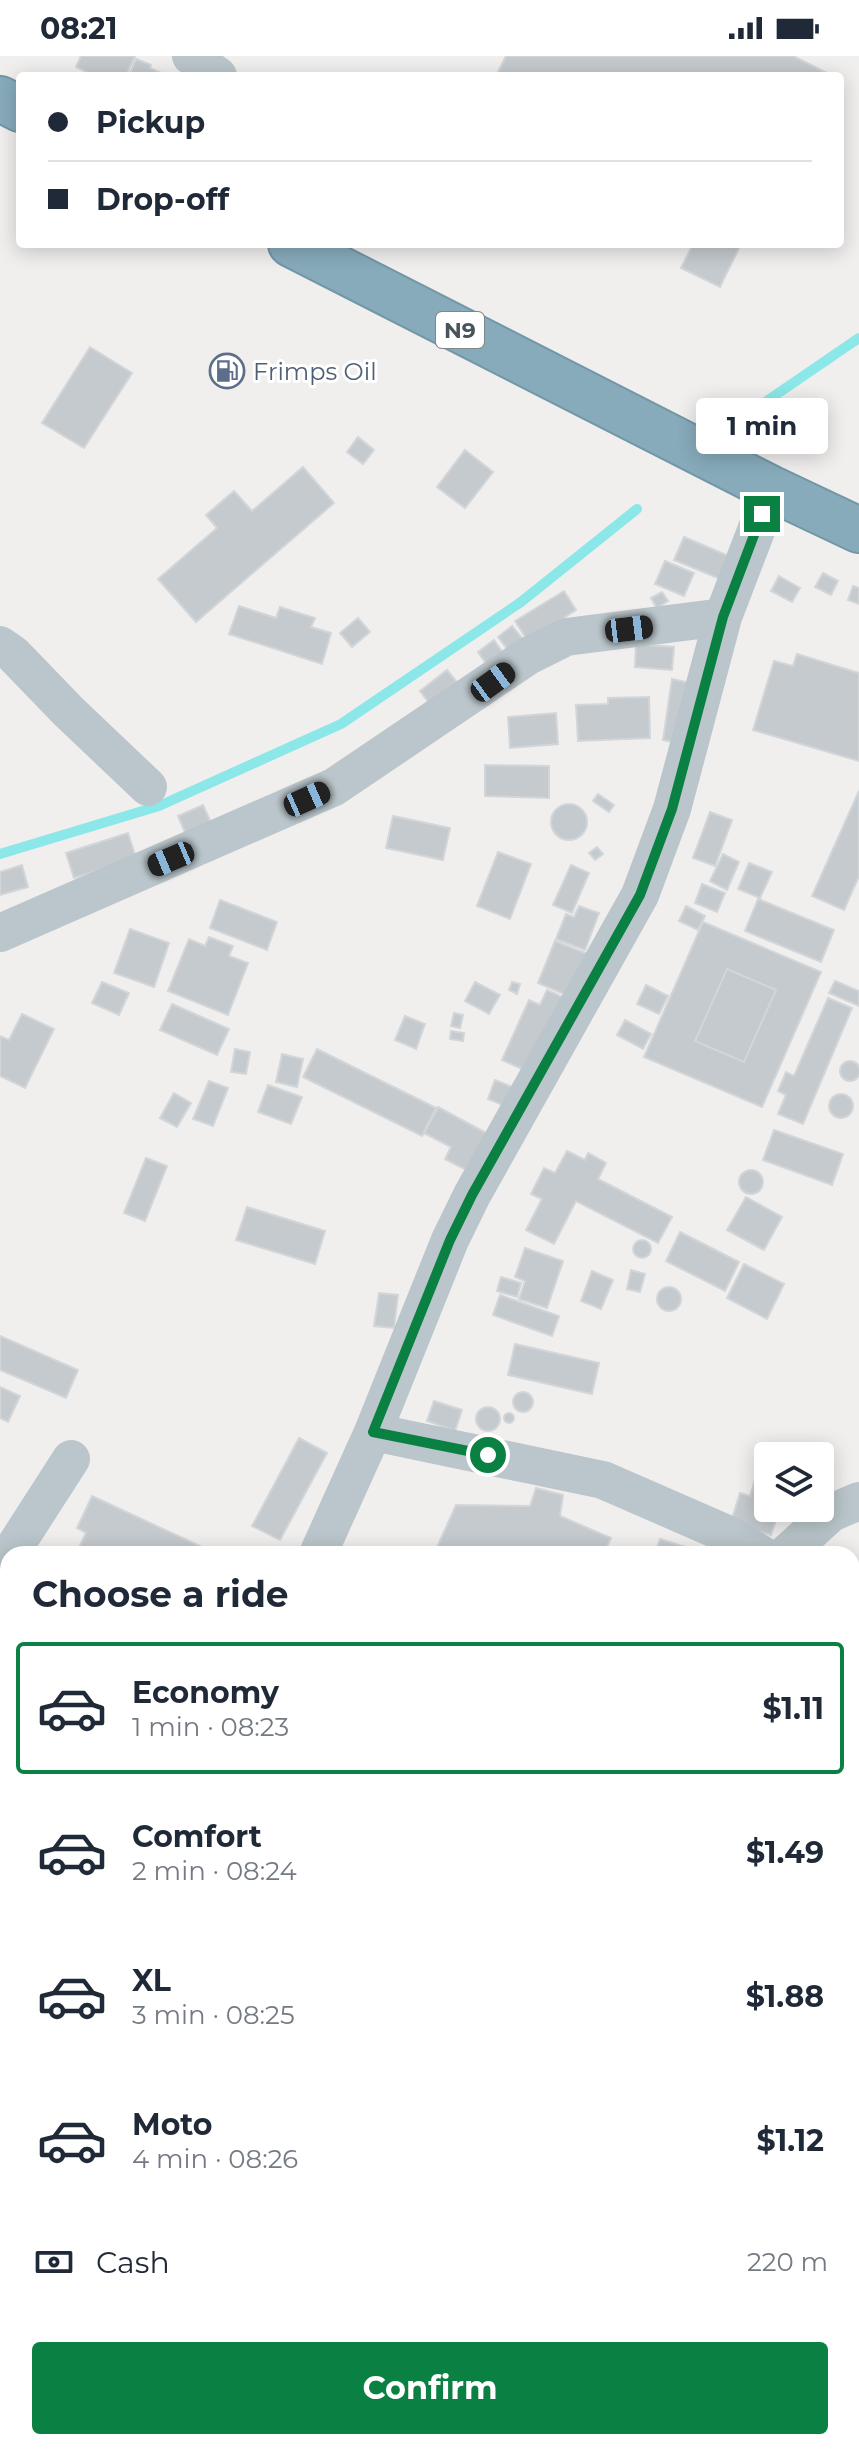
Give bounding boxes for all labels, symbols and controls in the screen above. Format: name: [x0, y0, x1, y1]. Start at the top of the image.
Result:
text: 08:21: [40, 10, 118, 47]
text: Pickup: [96, 104, 205, 141]
text: Drop-off: [96, 181, 229, 218]
road number: N9: [436, 312, 484, 348]
fuel station icon: Frimps Oil: [208, 352, 246, 390]
place label: Frimps Oil: [253, 357, 377, 386]
callout: 1 min: [696, 398, 828, 454]
text: 1 min: [727, 410, 797, 442]
route end: [744, 496, 780, 532]
car: [604, 614, 654, 644]
car: [467, 658, 519, 706]
car: [280, 778, 334, 820]
car: [144, 839, 198, 879]
route start: [470, 1437, 506, 1473]
map controls: [754, 1442, 834, 1522]
button: layers: [754, 1442, 834, 1522]
text: Choose a ride: [32, 1572, 289, 1616]
icon: car: [36, 1672, 108, 1744]
text: Economy: [132, 1674, 279, 1711]
text: $1.11: [763, 1690, 824, 1727]
text: 1 min · 08:23: [132, 1711, 289, 1743]
icon: car: [36, 1816, 108, 1888]
text: Comfort: [132, 1818, 262, 1855]
text: $1.49: [746, 1834, 824, 1871]
text: 2 min · 08:24: [132, 1855, 297, 1887]
icon: car: [36, 1960, 108, 2032]
text: XL: [132, 1962, 171, 1999]
text: $1.88: [746, 1978, 824, 2015]
text: 3 min · 08:25: [132, 1999, 295, 2031]
icon: car: [36, 2104, 108, 2176]
text: Moto: [132, 2106, 213, 2143]
text: $1.12: [757, 2122, 824, 2159]
text: 4 min · 08:26: [132, 2143, 298, 2175]
icon: cash: [32, 2240, 76, 2284]
text: Cash: [96, 2244, 170, 2281]
text: 220 m: [747, 2246, 828, 2278]
button: Confirm: [32, 2342, 828, 2434]

